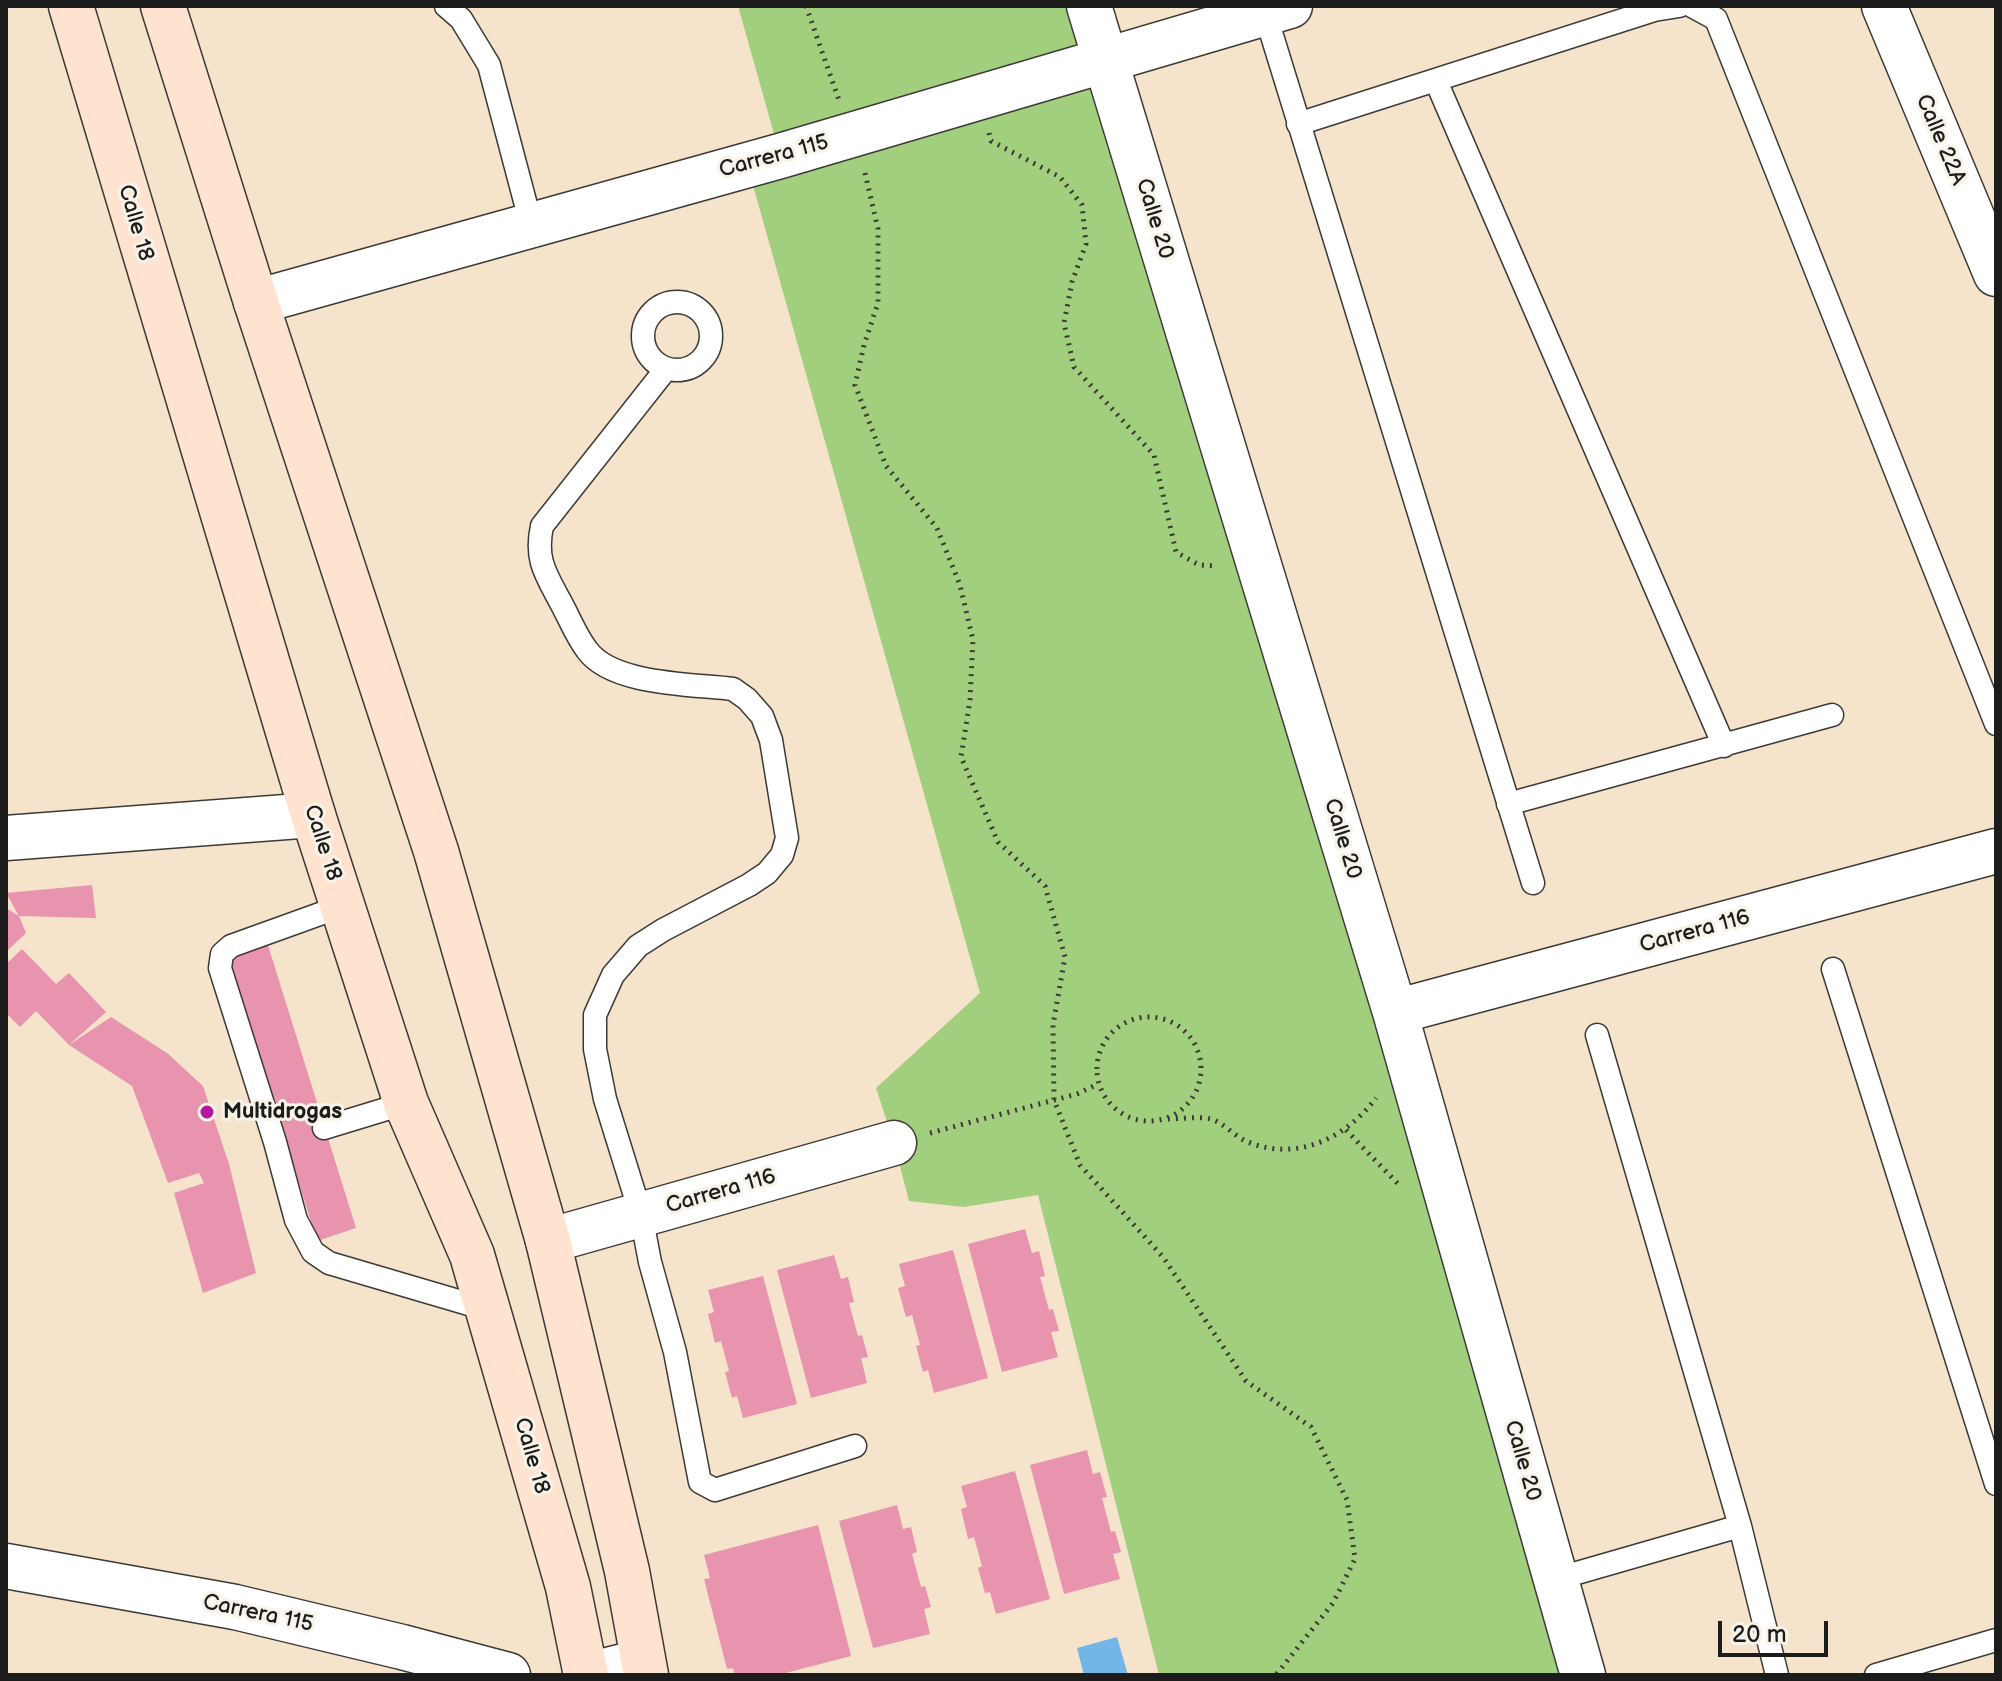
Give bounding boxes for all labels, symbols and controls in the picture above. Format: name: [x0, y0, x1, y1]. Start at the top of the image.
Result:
street label: Calle 22A: [1909, 91, 1971, 189]
street label: Carrera 115: [716, 130, 832, 184]
street label: Calle 20: [1129, 176, 1179, 262]
street label: Calle 18: [112, 182, 158, 264]
street label: Calle 20: [1317, 796, 1367, 882]
street label: Calle 18: [297, 802, 347, 884]
street label: Carrera 116: [1637, 905, 1753, 959]
place label: Multidrogas: [223, 1099, 342, 1125]
marker: Multidrogas: [198, 1103, 216, 1121]
street label: Carrera 116: [663, 1164, 779, 1220]
street label: Calle 18: [508, 1415, 554, 1497]
street label: Calle 20: [1498, 1418, 1546, 1504]
street label: Carrera 115: [200, 1589, 316, 1639]
scale bar: [1722, 1605, 1832, 1655]
text: 20 m: [1732, 1620, 1787, 1649]

